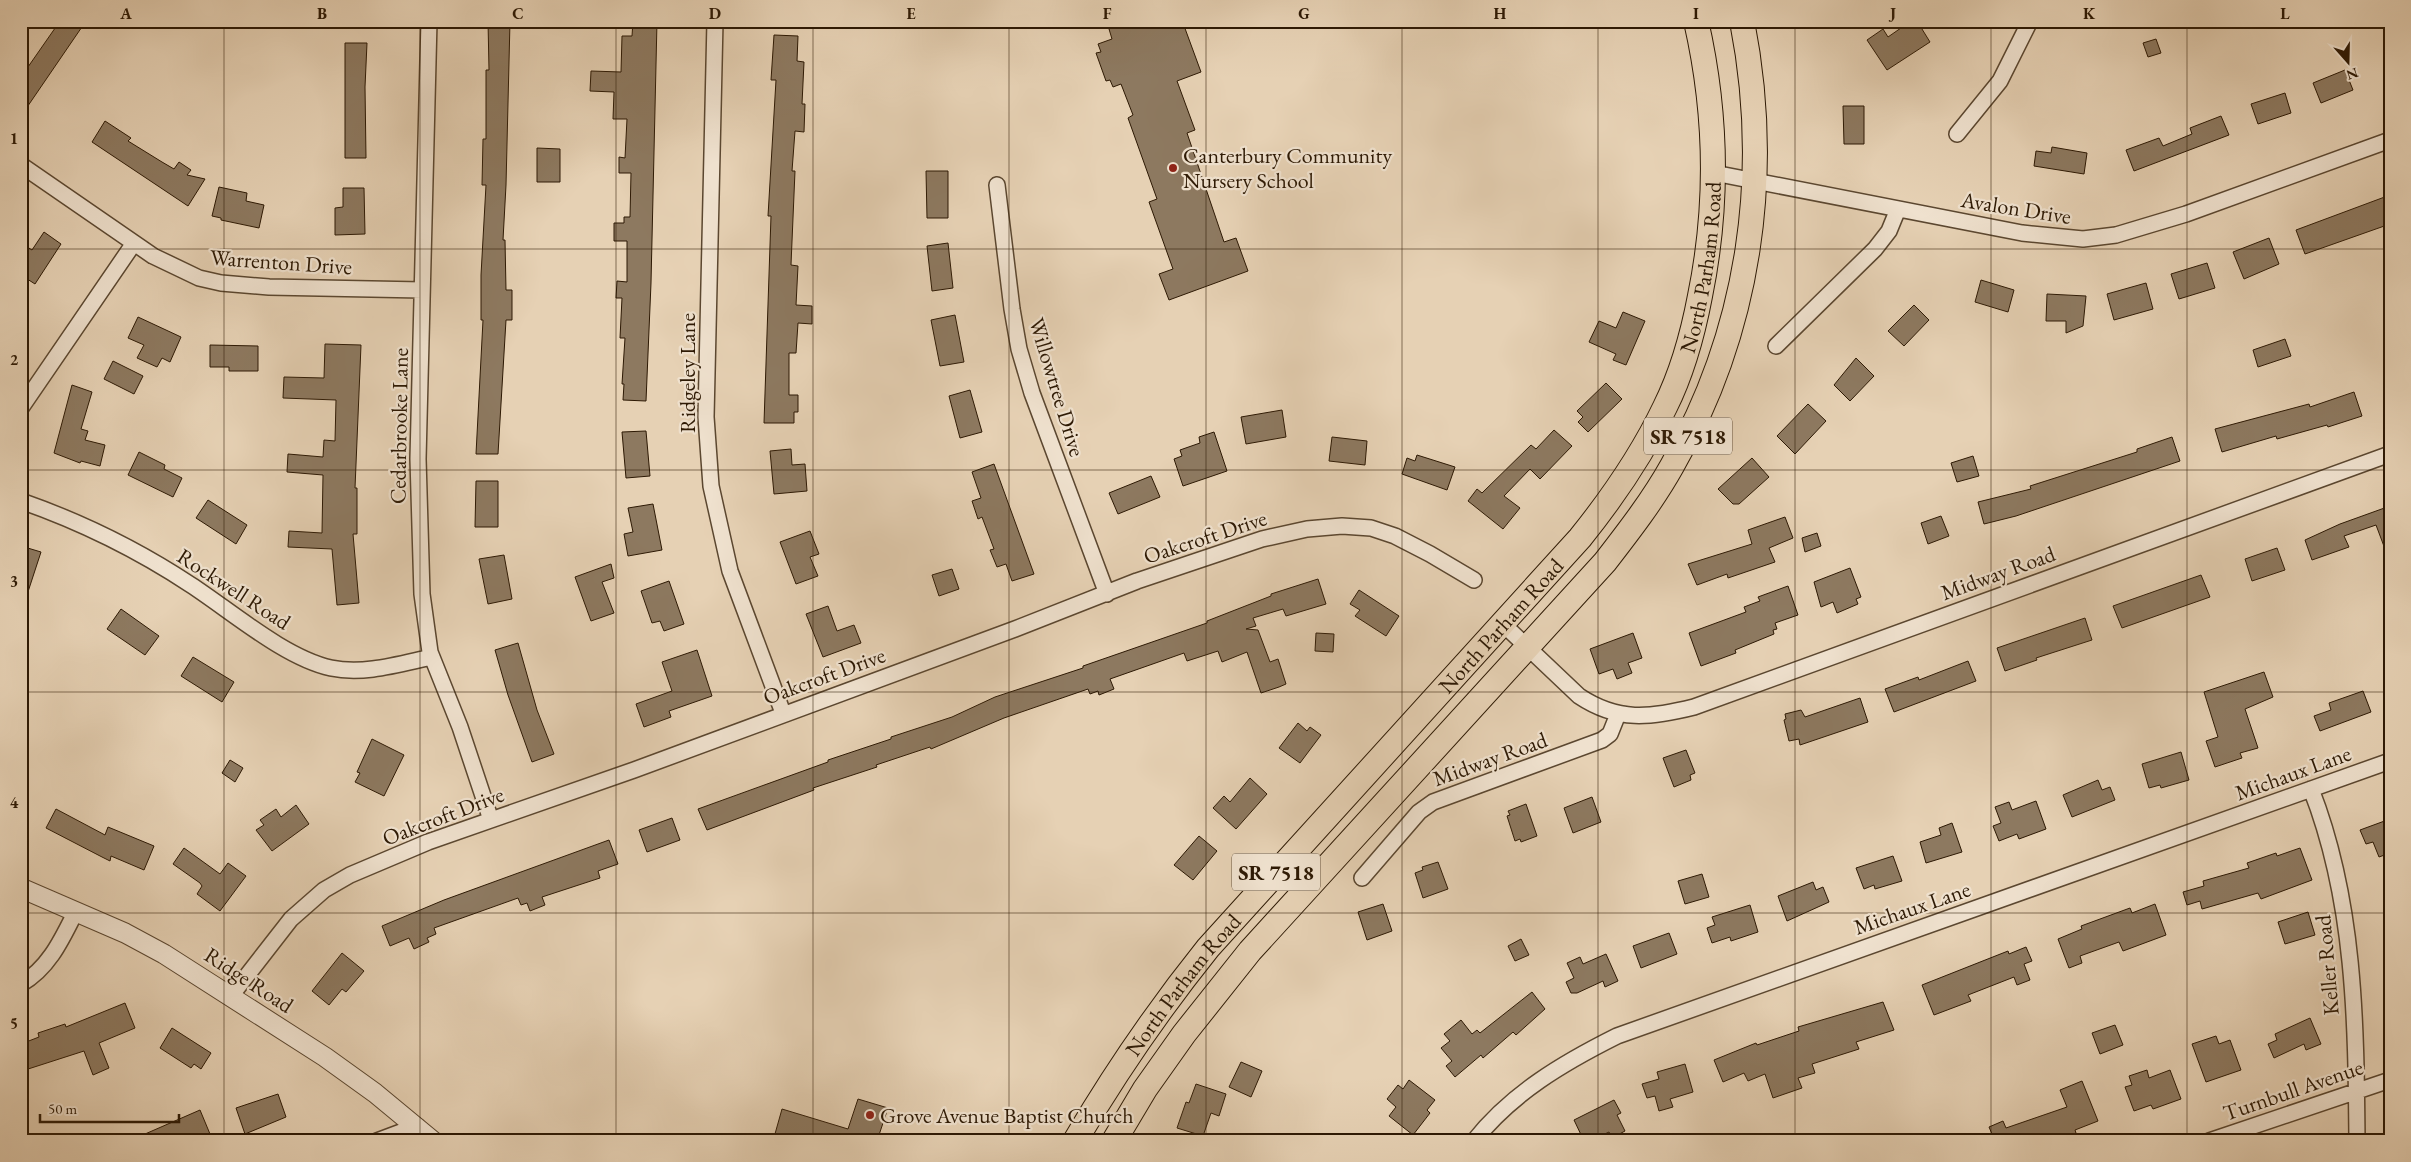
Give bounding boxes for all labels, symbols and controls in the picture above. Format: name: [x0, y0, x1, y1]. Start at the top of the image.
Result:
text: A: [119, 3, 132, 24]
text: B: [317, 3, 327, 24]
text: C: [512, 3, 524, 24]
text: D: [709, 3, 721, 24]
text: E: [906, 3, 916, 24]
text: F: [1103, 3, 1112, 24]
text: G: [1298, 3, 1310, 24]
text: H: [1494, 3, 1507, 24]
text: I: [1693, 3, 1699, 24]
text: J: [1888, 3, 1896, 24]
text: K: [2083, 3, 2096, 24]
text: L: [2280, 3, 2290, 24]
north arrow: [2324, 38, 2374, 88]
text: N: [2343, 64, 2361, 85]
text: 1: [10, 128, 18, 149]
place label: Canterbury Community Nursery School: [1183, 141, 1392, 195]
marker: Canterbury Community Nursery School: [1167, 162, 1179, 174]
street label: North Parham Road: [1672, 180, 1727, 356]
street label: Avalon Drive: [1958, 185, 2073, 231]
street label: Warrenton Drive: [209, 243, 353, 281]
street label: Ridgeley Lane: [673, 313, 702, 433]
street label: Willowtree Drive: [1022, 314, 1092, 460]
street label: Cedarbrooke Lane: [383, 347, 415, 504]
text: 2: [10, 349, 19, 370]
road number: SR 7518: [1644, 418, 1732, 454]
street label: Oakcroft Drive: [1140, 503, 1271, 571]
street label: Midway Road: [1937, 539, 2060, 607]
street label: Rockwell Road: [172, 541, 297, 637]
street label: North Parham Road: [1432, 551, 1570, 699]
text: 3: [10, 571, 18, 592]
street label: Oakcroft Drive: [759, 640, 890, 712]
street label: Midway Road: [1429, 725, 1552, 793]
street label: Michaux Lane: [2231, 738, 2355, 807]
street label: Oakcroft Drive: [378, 779, 508, 852]
text: 4: [10, 792, 19, 813]
road number: SR 7518: [1232, 854, 1320, 890]
street label: Michaux Lane: [1850, 874, 1975, 941]
street label: North Parham Road: [1118, 906, 1248, 1062]
street label: Keller Road: [2308, 913, 2346, 1016]
street label: Ridge Road: [199, 940, 300, 1020]
text: 5: [10, 1013, 18, 1034]
street label: Turnbull Avenue: [2219, 1052, 2367, 1128]
scale bar: [40, 1092, 179, 1124]
text: 50 m: [48, 1099, 77, 1118]
place label: Grove Avenue Baptist Church: [880, 1101, 1134, 1130]
marker: Grove Avenue Baptist Church: [864, 1109, 876, 1121]

